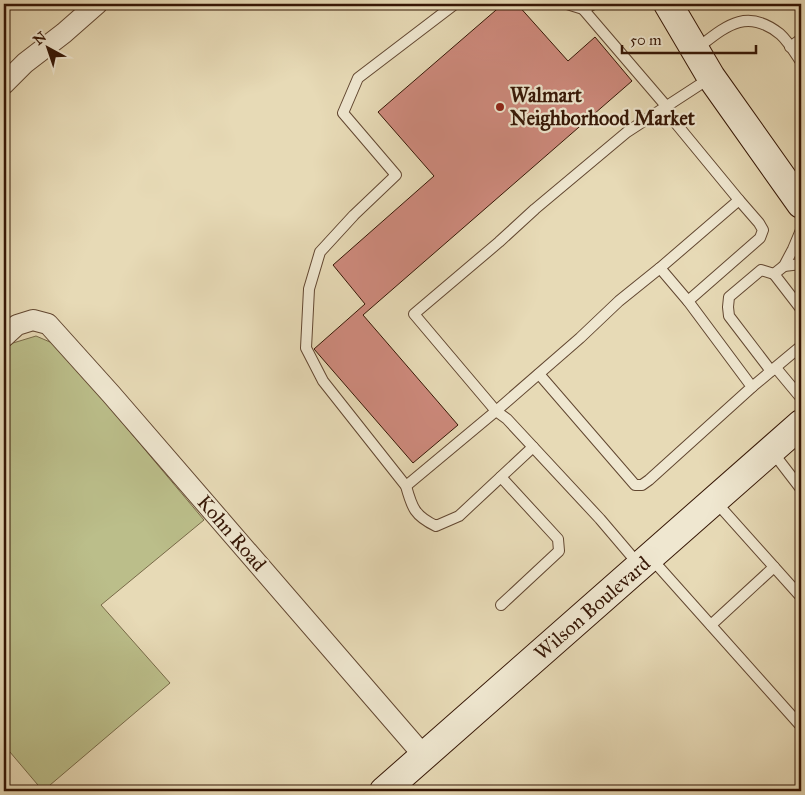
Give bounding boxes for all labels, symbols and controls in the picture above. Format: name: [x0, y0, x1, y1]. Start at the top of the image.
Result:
north arrow: [22, 22, 72, 72]
scale bar: [622, 22, 756, 54]
text: N: [30, 28, 50, 49]
text: 50 m: [630, 31, 662, 49]
place label: Walmart Neighborhood Market: [510, 83, 696, 131]
marker: Walmart Neighborhood Market: [494, 101, 506, 113]
street label: Kohn Road: [192, 490, 272, 576]
street label: Wilson Boulevard: [529, 551, 655, 665]

